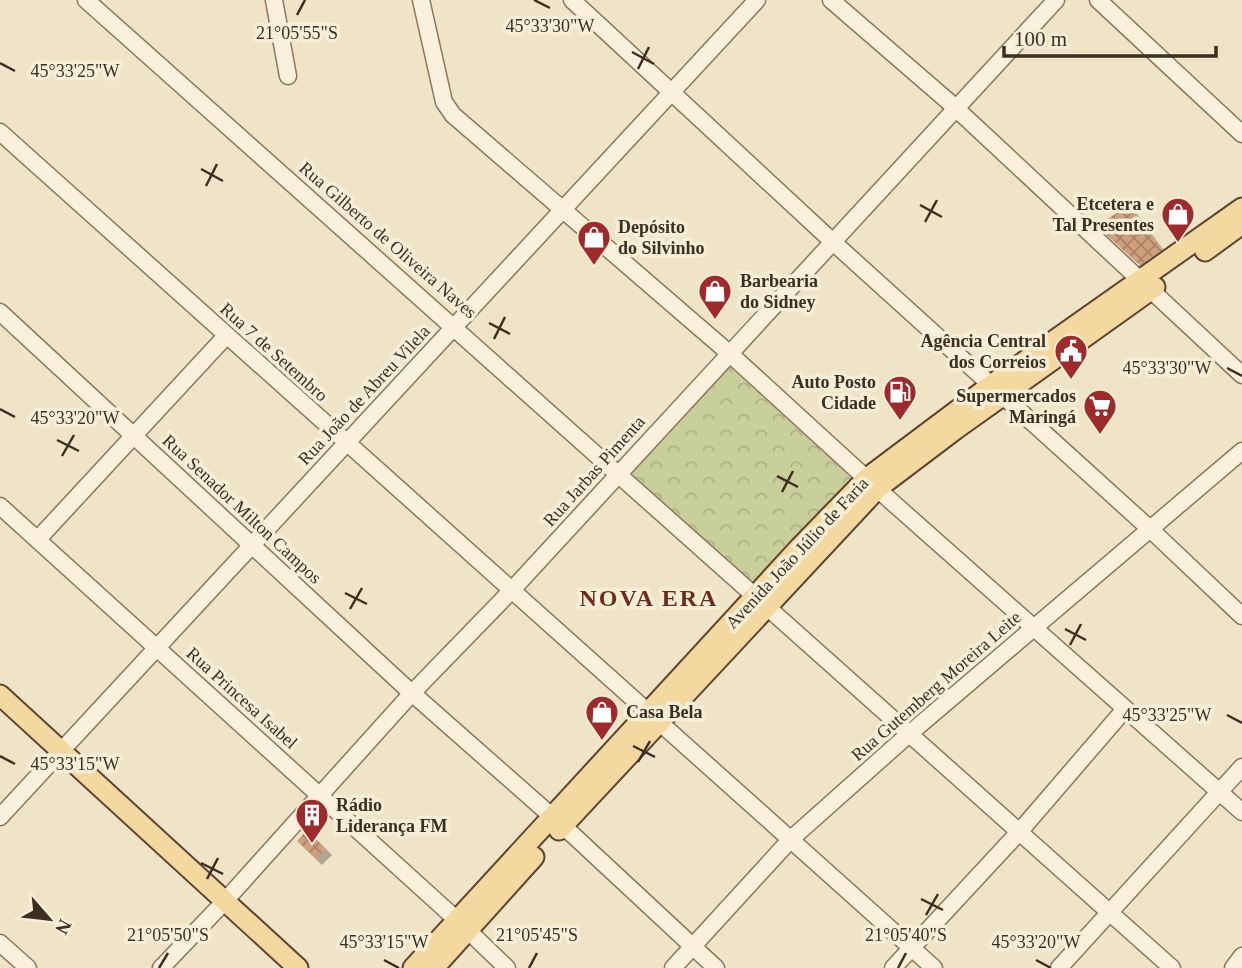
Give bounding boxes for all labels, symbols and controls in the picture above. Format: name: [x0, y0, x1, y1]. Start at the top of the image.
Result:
scale bar: [1004, 14, 1216, 58]
text: 45°33'30"W: [506, 16, 594, 36]
text: 21°05'55"S: [256, 23, 338, 43]
text: 100 m: [1014, 27, 1067, 51]
text: 45°33'25"W: [31, 61, 119, 81]
street label: Rua Gilberto de Oliveira Naves: [295, 158, 481, 322]
place label: Etcetera e Tal Presentes: [1053, 194, 1154, 235]
shop icon: Etcetera e Tal Presentes: [1159, 195, 1197, 244]
place label: Depósito do Silvinho: [618, 217, 705, 258]
shop icon: Depósito do Silvinho: [575, 218, 613, 267]
place label: Barbearia do Sidney: [740, 271, 818, 312]
shop icon: Barbearia do Sidney: [696, 272, 734, 321]
street label: Rua 7 de Setembro: [216, 299, 332, 405]
street label: Rua João de Abreu Vilela: [294, 321, 434, 469]
place label: Agência Central dos Correios: [921, 331, 1046, 372]
public building icon: Agência Central dos Correios: [1052, 332, 1090, 381]
text: 45°33'30"W: [1123, 358, 1211, 378]
place label: Auto Posto Cidade: [792, 372, 876, 413]
fuel station icon: Auto Posto Cidade: [881, 373, 919, 422]
place label: Supermercados Maringá: [956, 386, 1076, 427]
supermarket icon: Supermercados Maringá: [1081, 387, 1119, 436]
text: 45°33'20"W: [31, 408, 119, 428]
street label: Rua Jarbas Pimenta: [539, 412, 649, 530]
street label: Rua Senador Milton Campos: [159, 430, 325, 588]
street label: Avenida João Júlio de Faria: [722, 473, 872, 633]
district label: NOVA ERA: [580, 585, 718, 611]
street label: Rua Gutemberg Moreira Leite: [847, 607, 1025, 765]
street label: Rua Princesa Isabel: [183, 643, 301, 753]
shop icon: Casa Bela: [583, 693, 621, 742]
place label: Casa Bela: [626, 702, 703, 722]
text: 45°33'25"W: [1123, 705, 1211, 725]
text: 45°33'15"W: [31, 754, 119, 774]
place label: Rádio Liderança FM: [336, 795, 447, 836]
building icon: Rádio Liderança FM: [293, 796, 331, 845]
north arrow: [14, 884, 84, 954]
text: N: [51, 916, 76, 938]
text: 21°05'50"S: [127, 925, 209, 945]
text: 21°05'45"S: [496, 925, 578, 945]
text: 21°05'40"S: [865, 925, 947, 945]
text: 45°33'15"W: [340, 932, 428, 952]
text: 45°33'20"W: [992, 932, 1080, 952]

